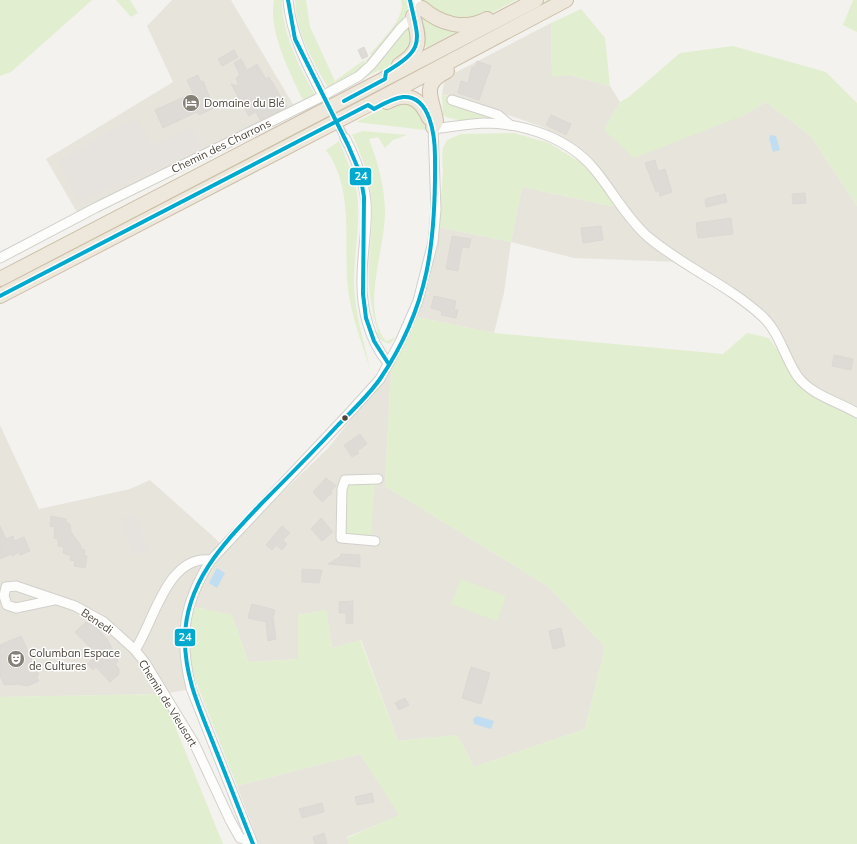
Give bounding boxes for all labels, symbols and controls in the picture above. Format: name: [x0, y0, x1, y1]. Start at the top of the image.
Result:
hotel icon: Domaine du Blé: [181, 93, 201, 113]
place label: Domaine du Blé: [204, 96, 285, 110]
street label: Chemin des Charrons: [169, 116, 273, 176]
line badge: 24: [349, 167, 372, 186]
text: 24: [354, 169, 368, 183]
unlabelled marker: [340, 413, 350, 423]
street label: Benedi: [79, 605, 115, 637]
line badge: 24: [174, 628, 196, 647]
text: 24: [178, 630, 192, 644]
place label: Columban Espace de Cultures: [29, 646, 120, 673]
theatre icon: Columban Espace de Cultures: [6, 649, 26, 669]
street label: Chemin de Vieusart: [136, 657, 200, 749]

